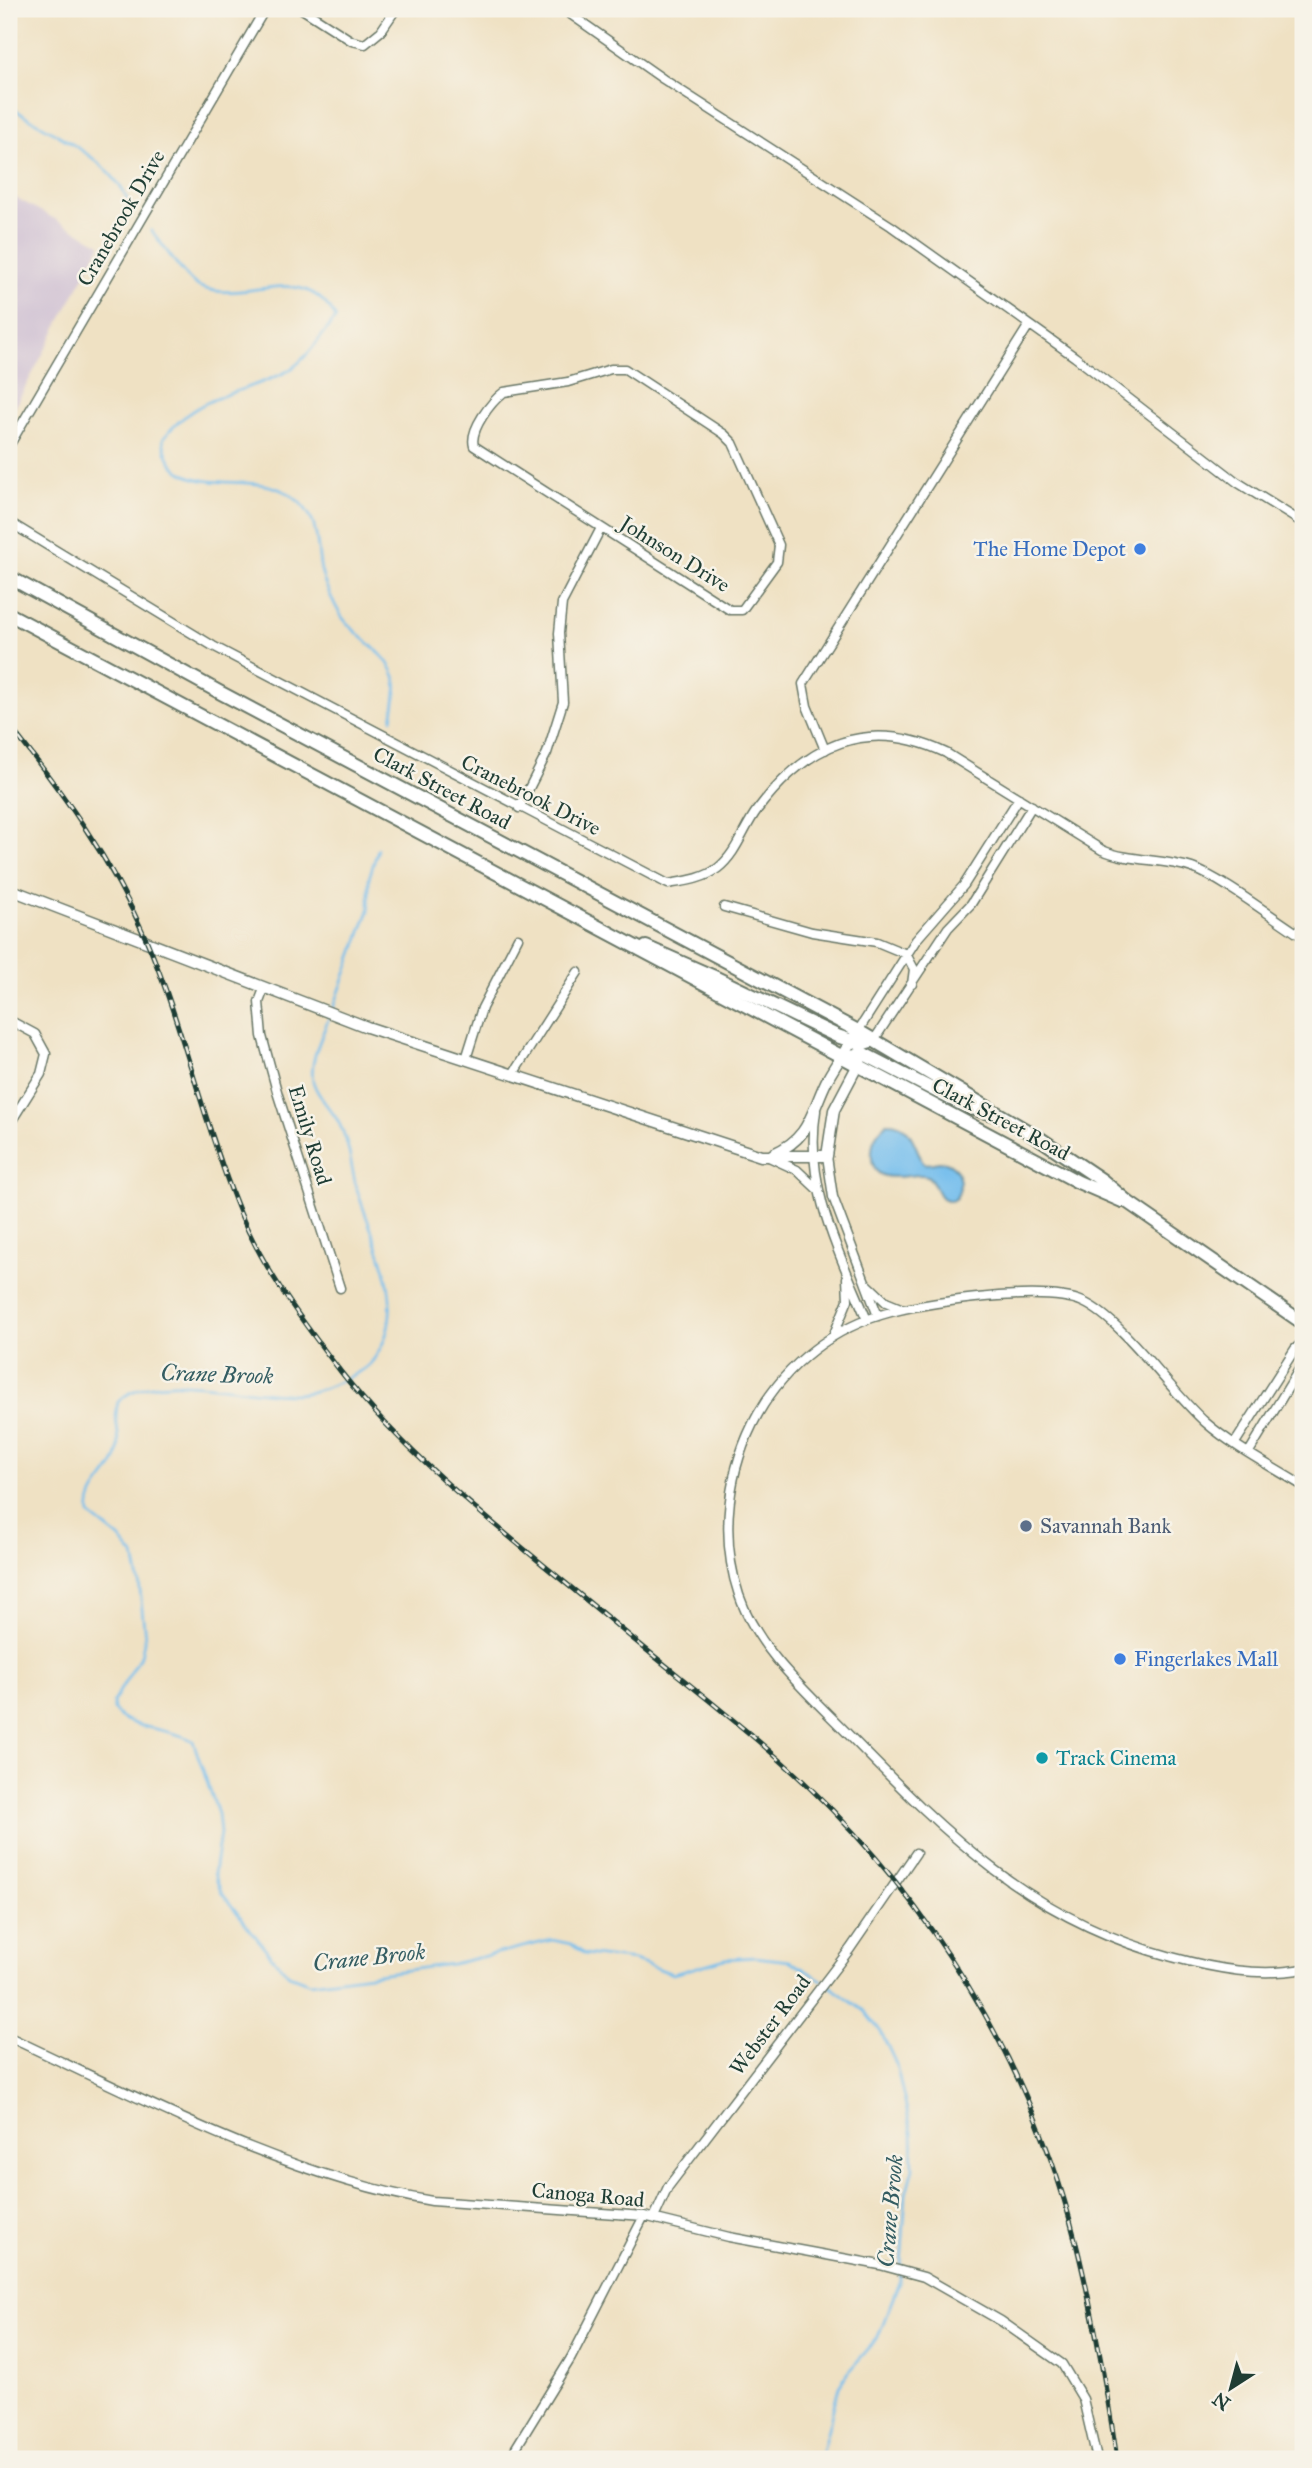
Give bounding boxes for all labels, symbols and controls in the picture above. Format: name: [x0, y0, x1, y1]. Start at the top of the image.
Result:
street label: Cranebrook Drive: [71, 145, 171, 291]
street label: Johnson Drive: [614, 509, 735, 598]
place label: The Home Depot: [973, 536, 1127, 562]
marker: The Home Depot: [1132, 541, 1148, 557]
street label: Clark Street Road: [369, 741, 516, 835]
street label: Cranebrook Drive: [457, 749, 605, 841]
street label: Clark Street Road: [928, 1072, 1075, 1166]
street label: Emily Road: [283, 1082, 338, 1188]
water label: Crane Brook: [160, 1358, 274, 1390]
place label: Savannah Bank: [1040, 1513, 1172, 1539]
marker: Savannah Bank: [1018, 1518, 1034, 1534]
place label: Fingerlakes Mall: [1134, 1646, 1278, 1672]
marker: Fingerlakes Mall: [1112, 1651, 1128, 1667]
place label: Track Cinema: [1056, 1745, 1177, 1771]
marker: Track Cinema: [1034, 1750, 1050, 1766]
water label: Crane Brook: [311, 1937, 427, 1977]
street label: Webster Road: [724, 1969, 816, 2080]
water label: Crane Brook: [871, 2153, 909, 2269]
street label: Canoga Road: [530, 2177, 646, 2213]
north arrow: [1196, 2352, 1266, 2422]
text: N: [1208, 2387, 1235, 2415]

